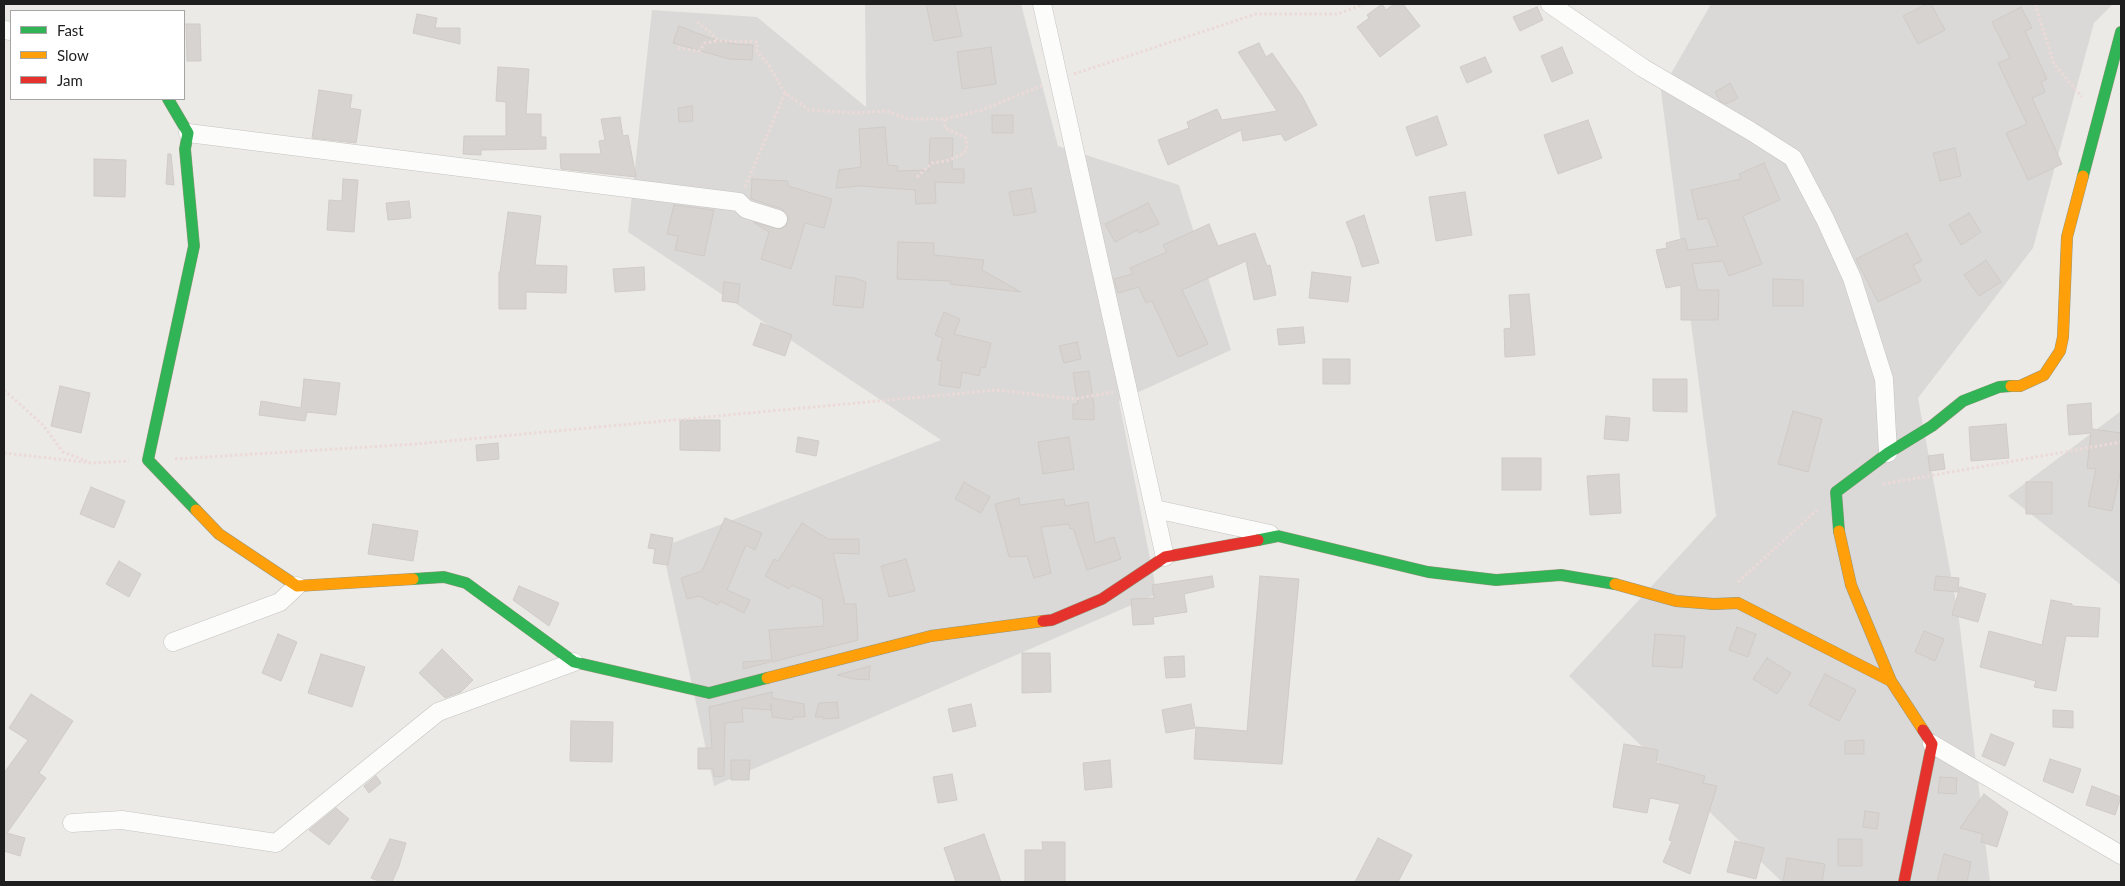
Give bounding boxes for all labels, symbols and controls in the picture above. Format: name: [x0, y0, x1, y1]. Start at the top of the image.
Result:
legend: [10, 10, 185, 100]
text: Fast: [57, 21, 84, 39]
text: Slow: [57, 46, 89, 64]
text: Jam: [57, 71, 83, 89]

